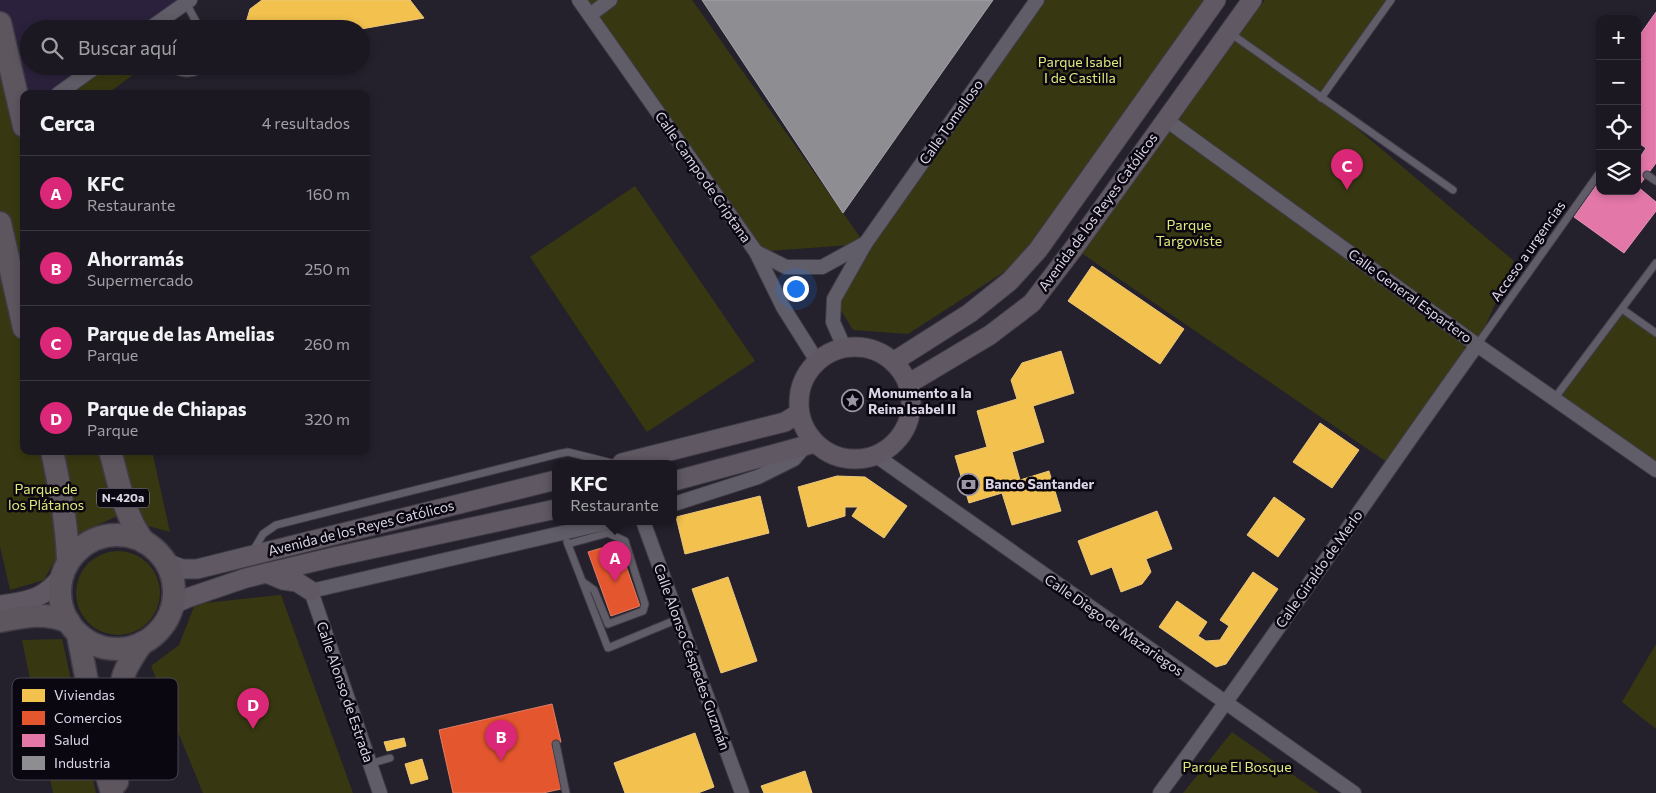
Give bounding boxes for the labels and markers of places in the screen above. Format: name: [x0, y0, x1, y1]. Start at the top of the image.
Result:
pin: C: [1331, 149, 1363, 190]
place label: Monumento a la Reina Isabel II: [868, 384, 972, 417]
place icon: Monumento a la Reina Isabel II: [840, 389, 864, 413]
bank icon: Banco Santander: [957, 472, 981, 496]
place label: Banco Santander: [985, 475, 1094, 492]
pin: A: [599, 541, 631, 582]
pin: D: [237, 688, 269, 729]
pin: B: [485, 720, 517, 761]

